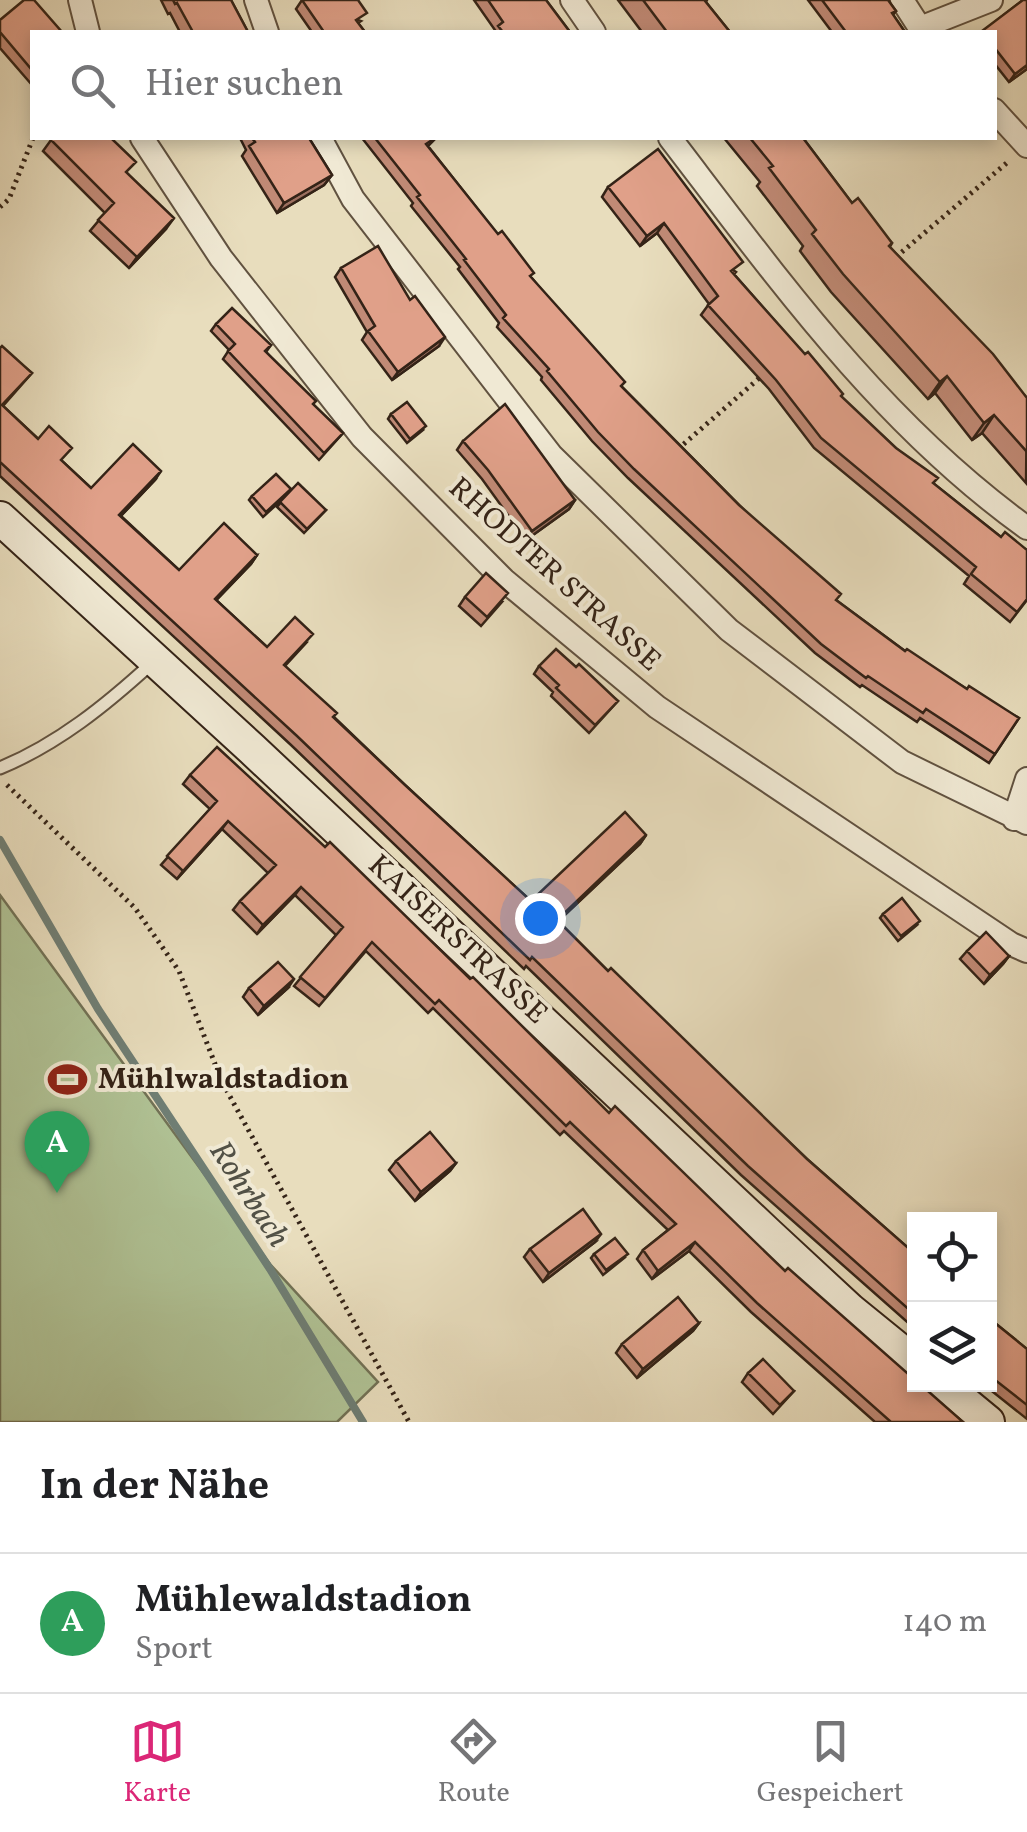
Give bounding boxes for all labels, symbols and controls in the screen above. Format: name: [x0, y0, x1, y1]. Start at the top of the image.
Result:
search box: [30, 30, 997, 140]
icon: search: [65, 58, 120, 113]
text: Hier suchen: [145, 59, 344, 112]
street label: RHODTER STRASSE: [439, 468, 669, 682]
street label: KAISERSTRASSE: [358, 845, 556, 1035]
your location: [515, 893, 566, 944]
sports icon: Mühlwaldstadion: [47, 1059, 89, 1101]
place label: Mühlwaldstadion: [98, 1059, 349, 1101]
pin: A: [24, 1110, 90, 1193]
water label: Rohrbach: [197, 1133, 299, 1257]
map controls: [907, 1212, 997, 1392]
button: locate: [907, 1212, 997, 1302]
button: layers: [907, 1302, 997, 1392]
text: In der Nähe: [40, 1458, 269, 1517]
text: Mühlewaldstadion: [135, 1575, 472, 1628]
text: A: [61, 1601, 84, 1645]
text: 140 m: [902, 1601, 987, 1645]
text: Sport: [135, 1628, 213, 1672]
tab: Karte: [123, 1714, 191, 1813]
tab: Route: [438, 1714, 510, 1813]
tab: Gespeichert: [757, 1714, 904, 1813]

